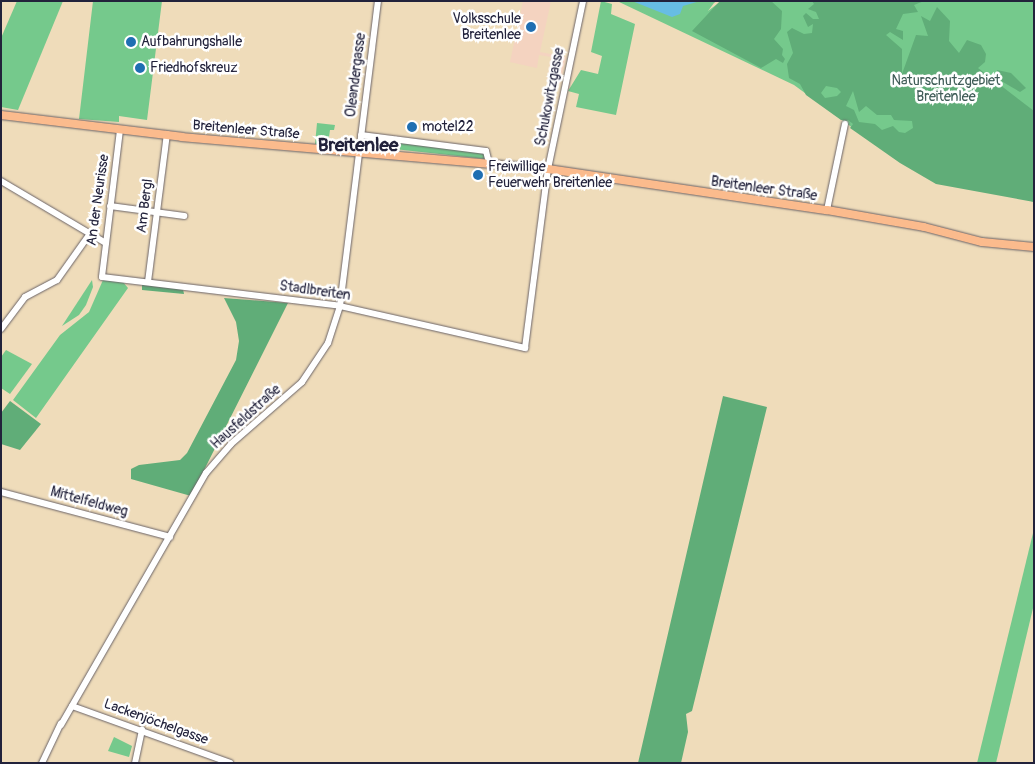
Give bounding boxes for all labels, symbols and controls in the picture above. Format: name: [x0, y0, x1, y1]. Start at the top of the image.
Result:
place label: Volksschule Breitenlee: [452, 11, 521, 44]
marker: Volksschule Breitenlee: [525, 21, 537, 33]
street label: Oleandergasse: [342, 32, 370, 118]
place label: Aufbahrungshalle: [141, 34, 242, 50]
marker: Aufbahrungshalle: [125, 36, 137, 48]
street label: Schukowitzgasse: [532, 46, 568, 148]
place label: Friedhofskreuz: [150, 60, 237, 76]
marker: Friedhofskreuz: [134, 62, 146, 74]
park label: Naturschutzgebiet Breitenlee: [891, 73, 1001, 105]
street label: Breitenleer Straße: [192, 117, 300, 143]
place label: motel22: [422, 119, 473, 135]
marker: motel22: [406, 121, 418, 133]
district label: Breitenlee: [318, 135, 398, 157]
street label: An der Neurisse: [83, 153, 113, 247]
place label: Freiwillige Feuerwehr Breitenlee: [488, 159, 612, 192]
marker: Freiwillige Feuerwehr Breitenlee: [472, 169, 484, 181]
street label: Breitenleer Straße: [710, 173, 818, 205]
street label: Am Bergl: [133, 178, 157, 234]
street label: Stadlbreiten: [278, 278, 352, 304]
street label: Hausfeldstraße: [208, 381, 284, 453]
street label: Mittelfeldweg: [48, 484, 130, 520]
street label: Lackenjöchelgasse: [102, 695, 210, 749]

